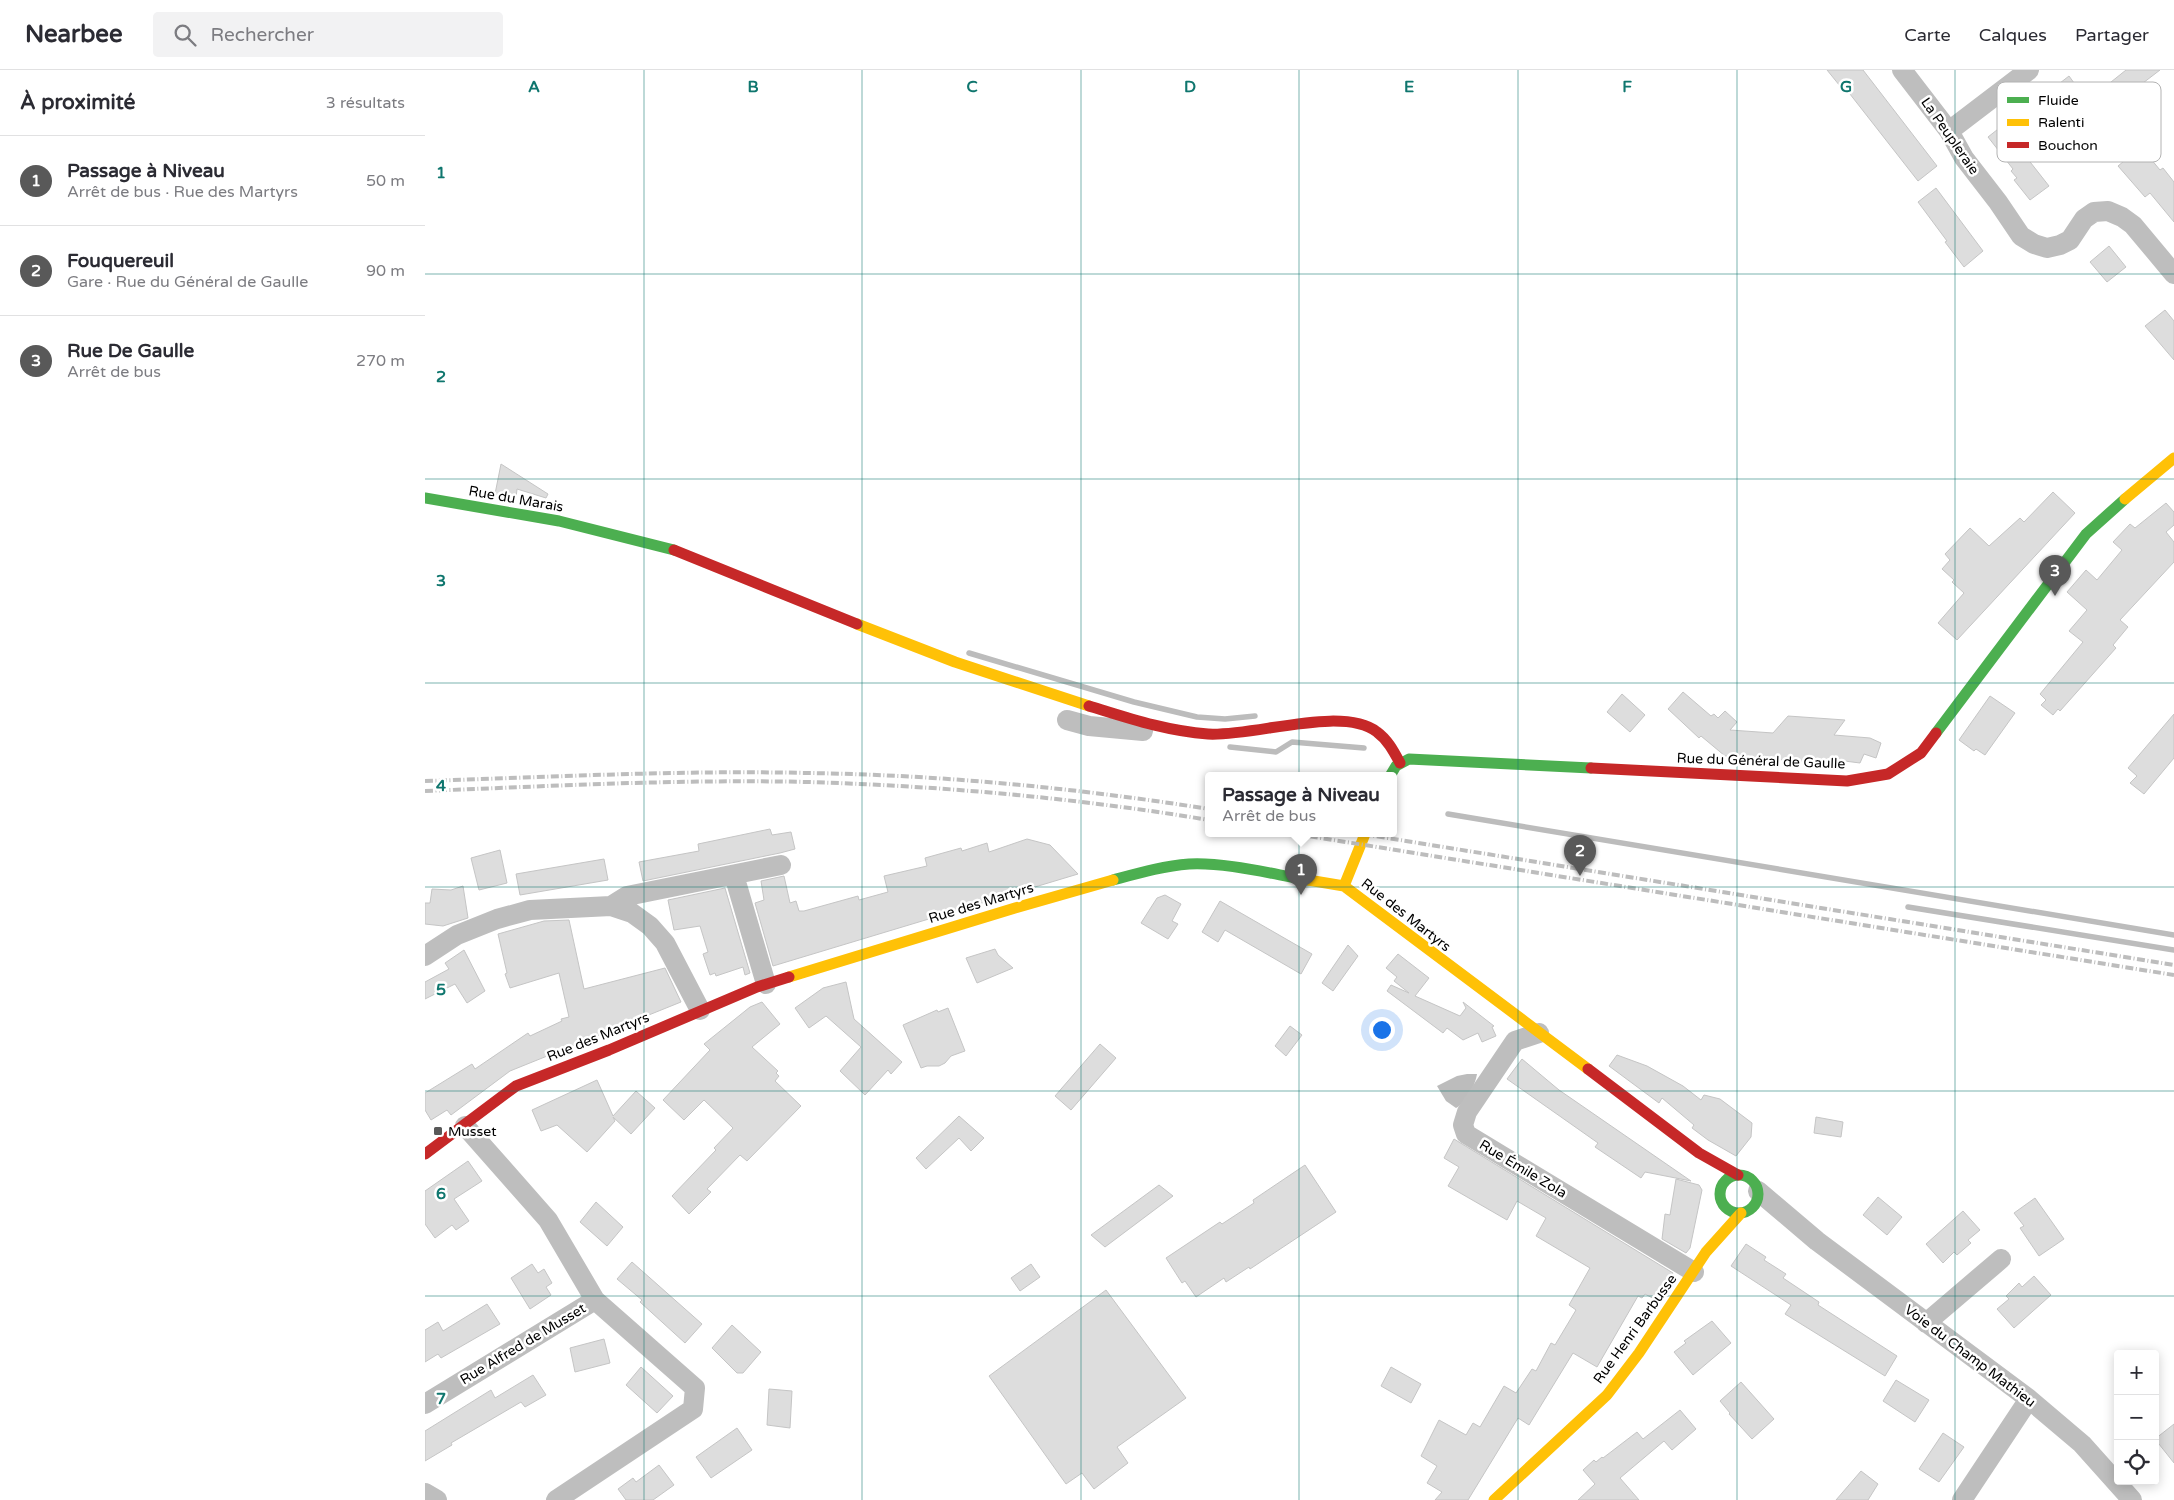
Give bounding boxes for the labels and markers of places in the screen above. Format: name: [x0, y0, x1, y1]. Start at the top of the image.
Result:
pin: 3: [2039, 555, 2071, 596]
pin: 2: [1564, 835, 1596, 876]
pin: 1: [1285, 854, 1317, 895]
place label: Musset: [448, 1123, 497, 1140]
marker: Musset: [432, 1125, 444, 1137]

